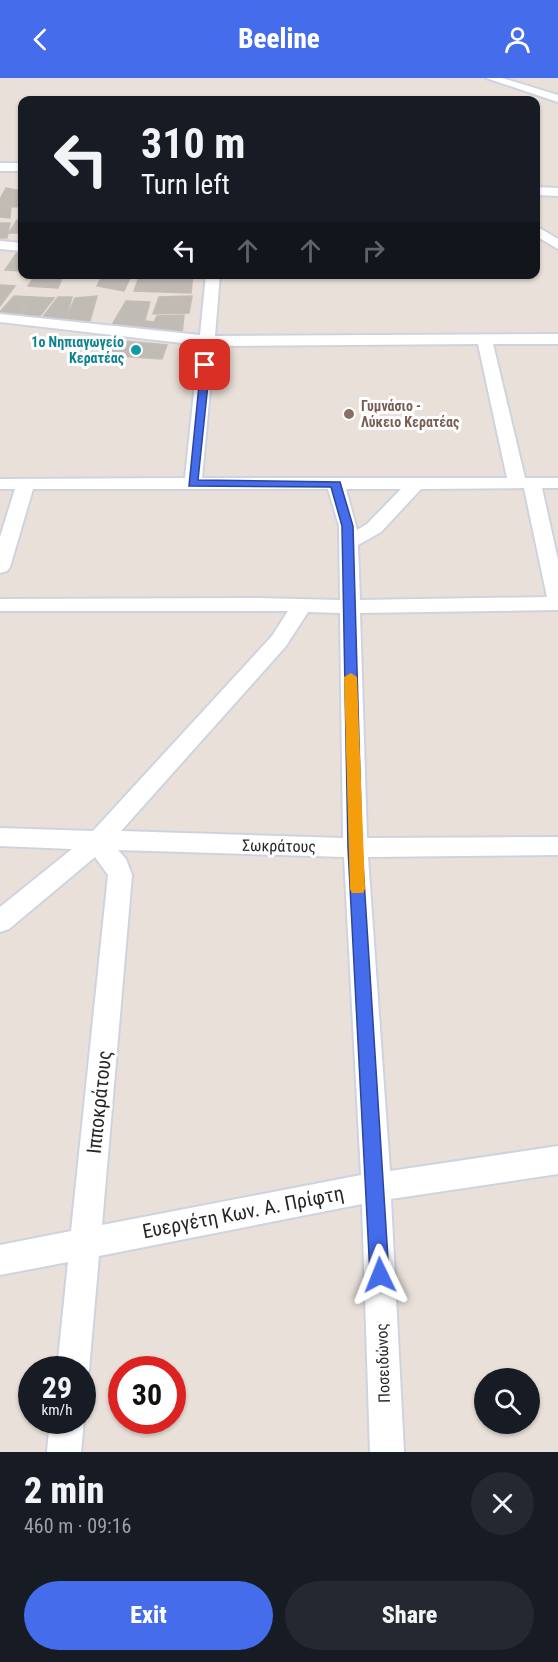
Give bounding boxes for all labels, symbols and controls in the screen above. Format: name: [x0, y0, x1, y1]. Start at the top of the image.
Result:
icon: back: [24, 23, 57, 56]
text: Beeline: [238, 23, 320, 55]
icon: person: [501, 23, 534, 56]
text: 310 m: [141, 119, 246, 168]
icon: left: [42, 120, 120, 198]
text: Turn left: [141, 169, 230, 201]
icon: left: [168, 234, 201, 267]
icon: ahead: [231, 234, 264, 267]
icon: ahead: [294, 234, 327, 267]
icon: right: [357, 234, 390, 267]
place label: 1ο Νηπιαγωγείο Κερατέας: [31, 334, 124, 366]
pin: [179, 339, 230, 390]
marker: 1ο Νηπιαγωγείο Κερατέας: [129, 343, 143, 357]
icon: arrive: [188, 348, 221, 381]
place label: Γυμνάσιο - Λύκειο Κερατέας: [361, 398, 459, 430]
marker: Γυμνάσιο - Λύκειο Κερατέας: [342, 407, 356, 421]
street label: Σωκράτους: [242, 836, 316, 856]
street label: Ιπποκράτους: [82, 1049, 116, 1155]
street label: Ευεργέτη Κων. Α. Πρίφτη: [140, 1181, 346, 1243]
position arrow: [348, 1243, 412, 1307]
street label: Ποσειδώνος: [372, 1323, 394, 1403]
speed limit sign: 30: [108, 1356, 186, 1434]
map controls: [474, 1368, 540, 1434]
button: search: [474, 1368, 540, 1434]
text: 29: [42, 1370, 72, 1405]
text: km/h: [42, 1401, 72, 1419]
text: 2 min: [24, 1470, 104, 1512]
button: close: [471, 1472, 534, 1535]
text: 460 m · 09:16: [24, 1514, 131, 1538]
button: Exit: [24, 1581, 273, 1650]
button: Share: [285, 1581, 534, 1650]

